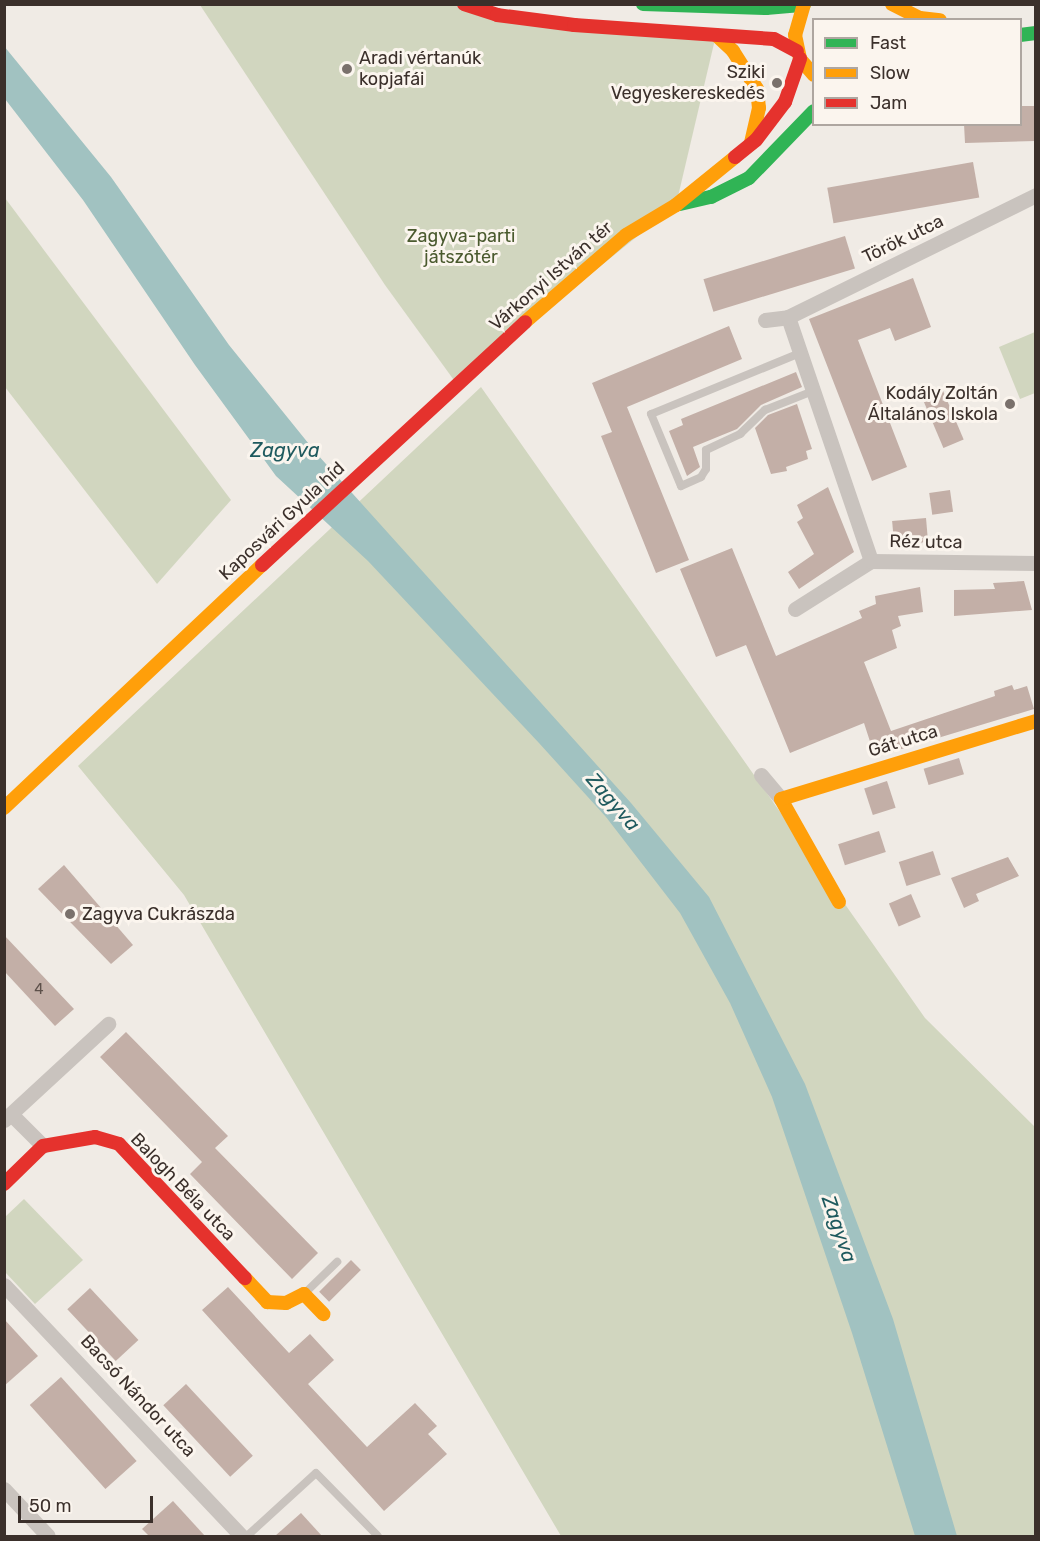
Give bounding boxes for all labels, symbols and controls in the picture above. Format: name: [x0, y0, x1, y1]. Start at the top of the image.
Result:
legend: [812, 18, 1022, 126]
text: Fast: [870, 32, 906, 54]
place label: Aradi vértanúk kopjafái: [359, 48, 482, 90]
marker: Aradi vértanúk kopjafái: [340, 62, 354, 76]
place label: Sziki Vegyeskereskedés: [611, 62, 765, 104]
text: Slow: [870, 62, 910, 84]
marker: Sziki Vegyeskereskedés: [770, 76, 784, 90]
text: Jam: [870, 92, 907, 114]
street label: Török utca: [859, 210, 947, 268]
street label: Várkonyi István tér: [485, 217, 617, 335]
park label: Zagyva-parti játszótér: [407, 226, 515, 268]
place label: Kodály Zoltán Általános Iskola: [868, 383, 998, 426]
marker: Kodály Zoltán Általános Iskola: [1003, 397, 1017, 411]
water label: Zagyva: [250, 438, 320, 462]
street label: Kaposvári Gyula híd: [215, 457, 349, 585]
street label: Réz utca: [889, 531, 963, 553]
street label: Gát utca: [866, 720, 940, 762]
water label: Zagyva: [581, 768, 645, 836]
place label: Zagyva Cukrászda: [82, 903, 235, 925]
marker: Zagyva Cukrászda: [63, 907, 77, 921]
house number: 4: [34, 981, 44, 999]
street label: Balogh Béla utca: [126, 1129, 240, 1245]
water label: Zagyva: [816, 1192, 862, 1266]
street label: Bacsó Nándor utca: [76, 1330, 200, 1462]
scale bar: [21, 1484, 156, 1522]
text: 50 m: [29, 1495, 72, 1517]

